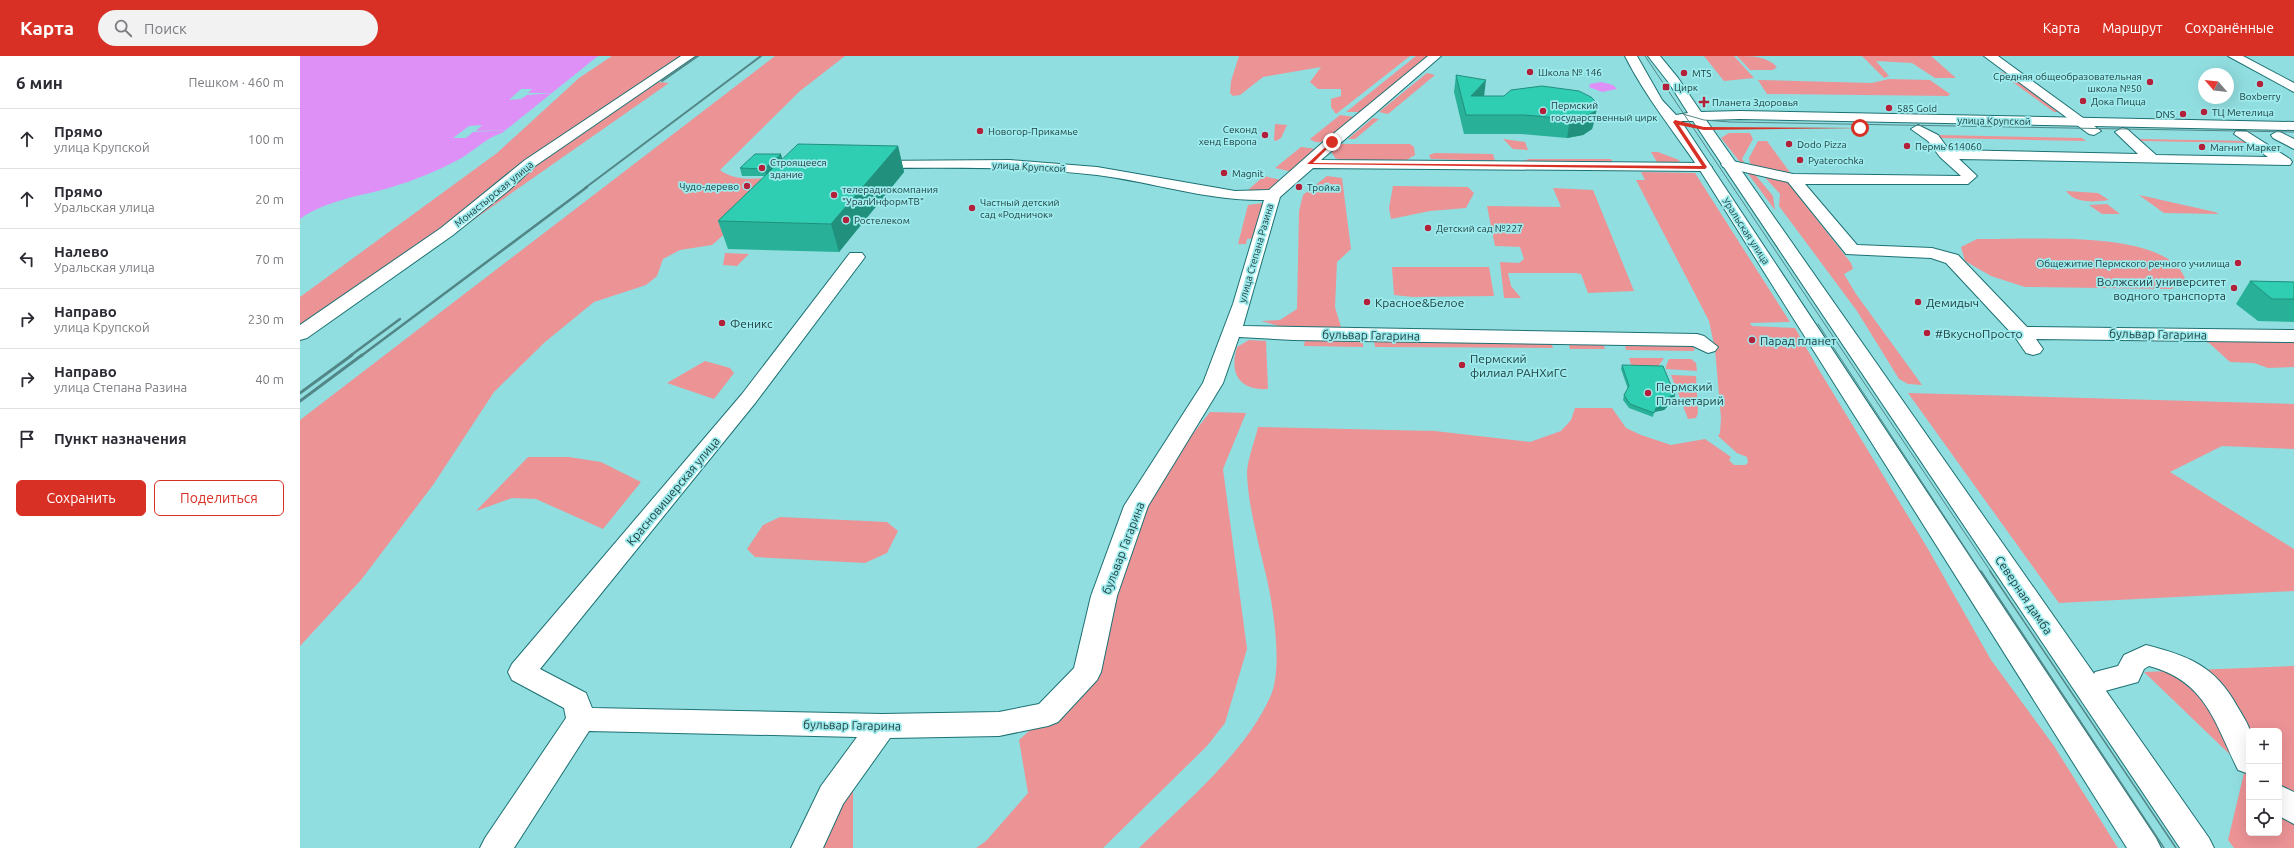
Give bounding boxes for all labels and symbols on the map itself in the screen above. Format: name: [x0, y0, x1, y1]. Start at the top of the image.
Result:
marker: Школа № 146: [1525, 67, 1535, 77]
place label: Школа № 146: [1538, 67, 1602, 78]
marker: MTS: [1679, 68, 1689, 78]
place label: MTS: [1692, 68, 1712, 79]
north arrow: [2198, 68, 2234, 104]
place label: Средняя общеобразовательная школа №50: [1993, 71, 2142, 94]
marker: Средняя общеобразовательная школа №50: [2145, 77, 2155, 87]
marker: Boxberry: [2255, 79, 2265, 89]
marker: Цирк: [1661, 82, 1671, 92]
place label: Цирк: [1674, 82, 1698, 93]
place label: Boxberry: [2239, 91, 2281, 102]
marker: Дока Пицца: [2078, 96, 2088, 106]
place label: Дока Пицца: [2091, 96, 2146, 107]
marker: Планета Здоровья: [1699, 97, 1709, 107]
place label: Планета Здоровья: [1712, 97, 1798, 108]
place label: Пермский государственный цирк: [1551, 100, 1657, 123]
marker: 585 Gold: [1884, 103, 1894, 113]
place label: 585 Gold: [1897, 103, 1937, 114]
marker: Пермский государственный цирк: [1538, 106, 1548, 116]
marker: ТЦ Метелица: [2199, 107, 2209, 117]
place label: ТЦ Метелица: [2212, 107, 2274, 118]
place label: DNS: [2156, 109, 2175, 120]
marker: DNS: [2178, 109, 2188, 119]
street label: улица Крупской: [1957, 115, 2031, 127]
route start: [1851, 119, 1869, 137]
place label: Секонд хенд Европа: [1199, 124, 1257, 147]
marker: Новогор-Прикамье: [975, 126, 985, 136]
place label: Новогор-Прикамье: [988, 126, 1078, 137]
marker: Секонд хенд Европа: [1260, 130, 1270, 140]
route end: [1323, 133, 1341, 151]
marker: Dodo Pizza: [1784, 139, 1794, 149]
place label: Dodo Pizza: [1797, 139, 1847, 150]
marker: Пермь 614060: [1902, 141, 1912, 151]
place label: Пермь 614060: [1915, 141, 1982, 152]
marker: Магнит Маркет: [2197, 142, 2207, 152]
place label: Магнит Маркет: [2210, 142, 2282, 153]
marker: Pyaterochka: [1795, 155, 1805, 165]
place label: Pyaterochka: [1808, 155, 1864, 166]
place label: Строящееся здание: [770, 157, 827, 180]
street label: Монастырская улица: [452, 159, 536, 229]
street label: улица Крупской: [992, 160, 1066, 174]
marker: Строящееся здание: [757, 163, 767, 173]
marker: Magnit: [1219, 168, 1229, 178]
place label: Magnit: [1232, 168, 1264, 179]
place label: Чудо-дерево: [679, 181, 739, 192]
marker: Чудо-дерево: [742, 181, 752, 191]
marker: Тройка: [1294, 182, 1304, 192]
place label: Тройка: [1307, 182, 1340, 193]
place label: телерадиокомпания "УралИнформТВ": [842, 184, 938, 207]
marker: телерадиокомпания "УралИнформТВ": [829, 190, 839, 200]
street label: Уральская улица: [1720, 195, 1772, 267]
place label: Частный детский сад «Родничок»: [980, 197, 1060, 220]
street label: улица Степана Разина: [1237, 202, 1275, 304]
marker: Частный детский сад «Родничок»: [967, 203, 977, 213]
marker: Ростелеком: [841, 215, 851, 225]
place label: Ростелеком: [854, 215, 910, 226]
marker: Детский сад №227: [1423, 223, 1433, 233]
place label: Детский сад №227: [1436, 223, 1523, 234]
place label: Общежитие Пермского речного училища: [2036, 258, 2230, 269]
marker: Общежитие Пермского речного училища: [2233, 258, 2243, 268]
place label: Волжский университет водного транспорта: [2097, 275, 2227, 302]
marker: Волжский университет водного транспорта: [2229, 283, 2239, 293]
place label: Красное&Белое: [1375, 296, 1464, 309]
place label: Демидыч: [1926, 296, 1979, 309]
marker: Красное&Белое: [1362, 297, 1372, 307]
marker: Демидыч: [1913, 297, 1923, 307]
place label: Феникс: [730, 317, 773, 330]
marker: Феникс: [717, 318, 727, 328]
place label: #ВкусноПросто: [1935, 327, 2023, 340]
street label: бульвар Гагарина: [2109, 327, 2207, 341]
street label: бульвар Гагарина: [1322, 328, 1420, 342]
marker: #ВкусноПросто: [1922, 328, 1932, 338]
place label: Парад планет: [1760, 334, 1837, 347]
marker: Парад планет: [1747, 335, 1757, 345]
place label: Пермский филиал РАНХиГС: [1470, 352, 1567, 379]
marker: Пермский филиал РАНХиГС: [1457, 360, 1467, 370]
place label: Пермский Планетарий: [1656, 380, 1724, 407]
marker: Пермский Планетарий: [1643, 388, 1653, 398]
street label: Красновишерская улица: [624, 434, 722, 548]
street label: бульвар Гагарина: [1099, 500, 1147, 596]
street label: Северная дамба: [1993, 553, 2055, 637]
street label: бульвар Гагарина: [803, 718, 901, 732]

